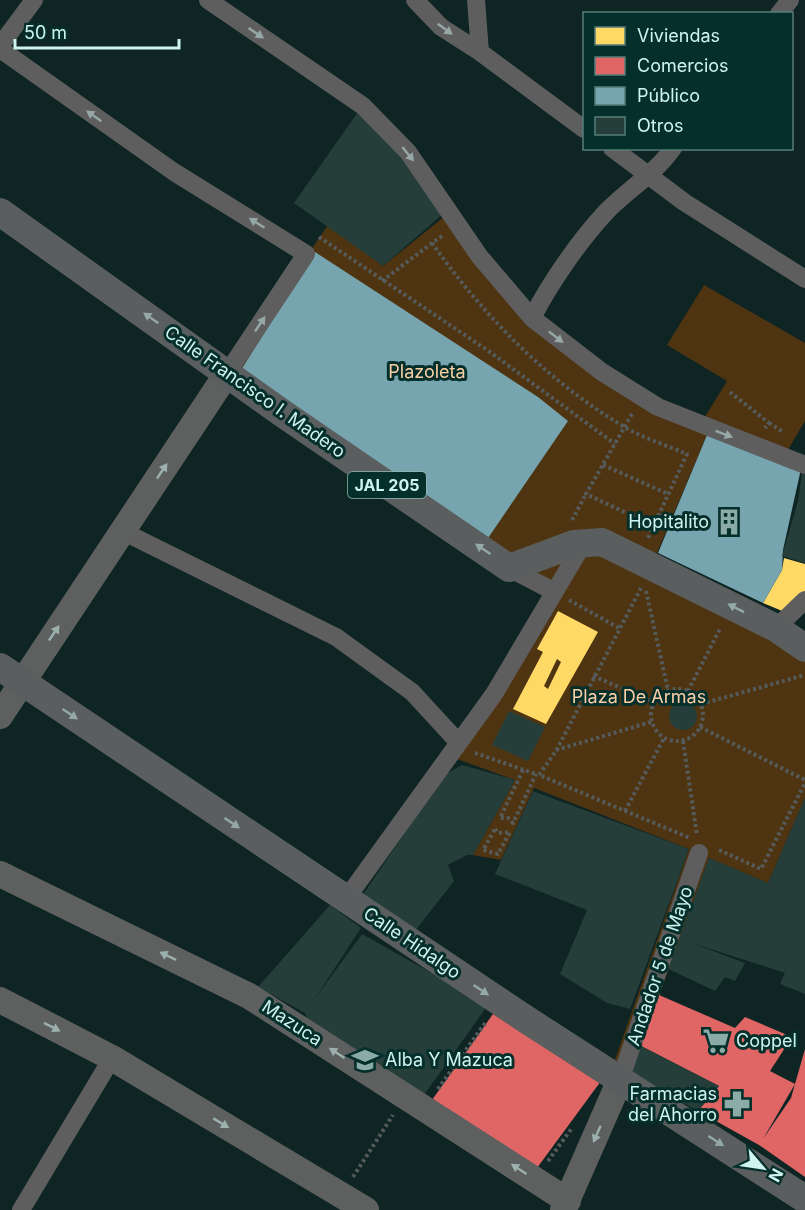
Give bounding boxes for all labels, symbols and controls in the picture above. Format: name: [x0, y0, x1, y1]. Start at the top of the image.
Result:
scale bar: [15, 12, 178, 50]
legend: [583, 12, 793, 150]
text: 50 m: [24, 22, 67, 43]
one-way arrow: [437, 23, 453, 35]
text: Viviendas: [637, 25, 720, 46]
one-way arrow: [248, 27, 264, 38]
text: Comercios: [637, 55, 729, 76]
text: Público: [637, 85, 700, 106]
one-way arrow: [86, 110, 102, 122]
text: Otros: [637, 115, 683, 136]
one-way arrow: [401, 146, 413, 161]
one-way arrow: [249, 218, 265, 229]
one-way arrow: [143, 312, 159, 324]
one-way arrow: [254, 316, 266, 332]
street label: Calle Francisco I. Madero: [161, 321, 350, 462]
one-way arrow: [549, 330, 564, 342]
park label: Plazoleta: [388, 361, 466, 382]
one-way arrow: [715, 430, 733, 439]
one-way arrow: [157, 463, 168, 479]
road number: JAL 205: [348, 472, 426, 498]
building icon: Hopitalito: [714, 507, 744, 537]
place label: Hopitalito: [628, 511, 709, 532]
one-way arrow: [476, 543, 492, 555]
one-way arrow: [728, 603, 745, 612]
one-way arrow: [48, 625, 59, 641]
park label: Plaza De Armas: [572, 686, 706, 707]
one-way arrow: [62, 708, 78, 719]
one-way arrow: [224, 817, 241, 828]
street label: Andador 5 de Mayo: [622, 883, 697, 1048]
street label: Calle Hidalgo: [360, 902, 465, 983]
one-way arrow: [159, 951, 176, 961]
one-way arrow: [473, 984, 490, 995]
street label: Mazuca: [258, 995, 326, 1050]
one-way arrow: [44, 1022, 61, 1032]
supermarket icon: Coppel: [701, 1026, 731, 1056]
place label: Coppel: [736, 1030, 797, 1051]
school or university icon: Alba Y Mazuca: [350, 1045, 380, 1075]
one-way arrow: [329, 1047, 345, 1058]
place label: Alba Y Mazuca: [385, 1049, 513, 1070]
place label: Farmacias del Ahorro: [628, 1083, 717, 1125]
pharmacy icon: Farmacias del Ahorro: [722, 1089, 752, 1119]
one-way arrow: [213, 1118, 229, 1129]
one-way arrow: [592, 1125, 602, 1143]
one-way arrow: [708, 1135, 724, 1146]
north arrow: [733, 1138, 793, 1198]
one-way arrow: [511, 1163, 527, 1175]
text: N: [764, 1165, 788, 1185]

